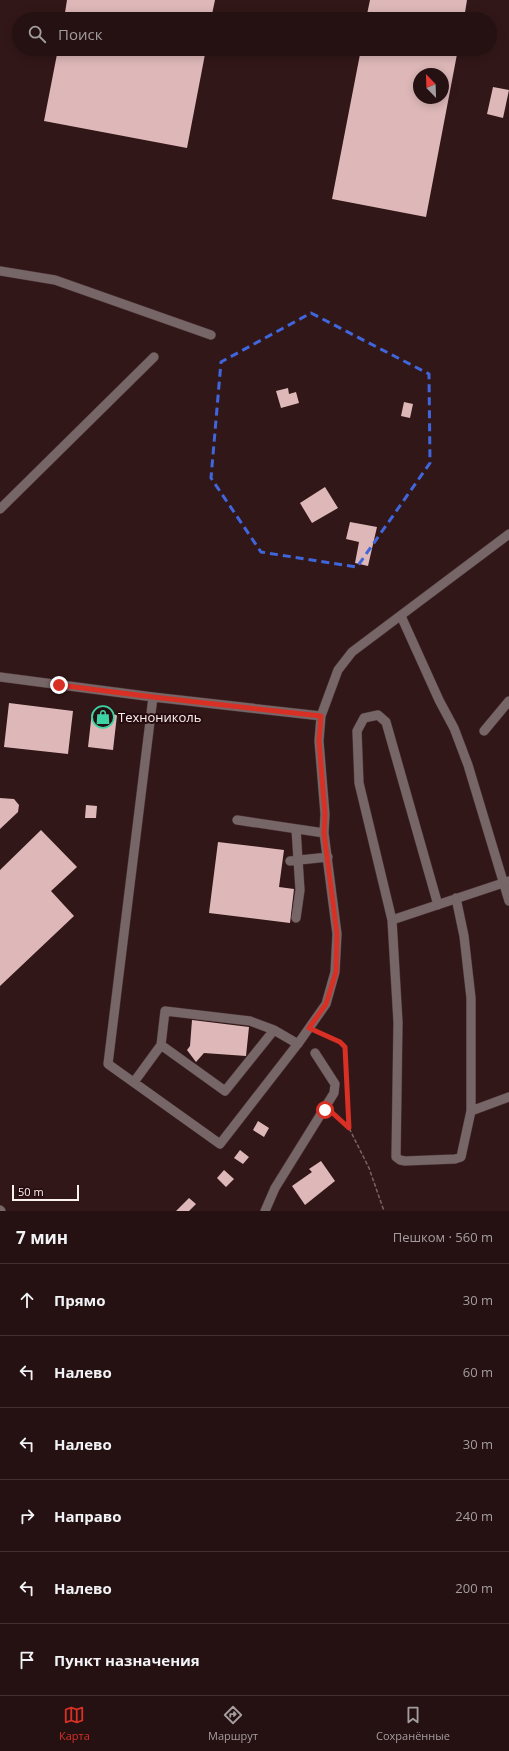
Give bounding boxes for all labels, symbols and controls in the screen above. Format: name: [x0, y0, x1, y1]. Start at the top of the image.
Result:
search box: [12, 12, 497, 56]
icon: search: [26, 23, 48, 45]
text: Поиск: [58, 24, 102, 44]
north arrow: [413, 68, 449, 104]
route end: [50, 676, 68, 694]
shop icon: Технониколь: [90, 704, 116, 730]
place label: Технониколь: [118, 708, 201, 726]
route start: [316, 1101, 334, 1119]
scale bar: [12, 1183, 79, 1202]
text: 50 m: [18, 1184, 44, 1199]
text: 7 мин: [16, 1226, 68, 1249]
text: Пешком · 560 m: [393, 1228, 493, 1246]
icon: ahead: [16, 1289, 38, 1311]
text: Прямо: [54, 1290, 106, 1310]
text: 30 m: [463, 1291, 493, 1309]
icon: left: [16, 1361, 38, 1383]
text: Налево: [54, 1362, 112, 1382]
text: 60 m: [463, 1363, 493, 1381]
icon: left: [16, 1433, 38, 1455]
text: Налево: [54, 1434, 112, 1454]
text: 30 m: [463, 1435, 493, 1453]
icon: right: [16, 1505, 38, 1527]
text: Направо: [54, 1506, 122, 1526]
text: 240 m: [455, 1507, 493, 1525]
icon: left: [16, 1577, 38, 1599]
text: Налево: [54, 1578, 112, 1598]
text: 200 m: [455, 1579, 493, 1597]
icon: arrive: [16, 1649, 38, 1671]
text: Пункт назначения: [54, 1650, 200, 1670]
tab: Карта: [59, 1704, 90, 1743]
tab: Маршрут: [208, 1704, 258, 1743]
tab: Сохранённые: [376, 1704, 450, 1743]

